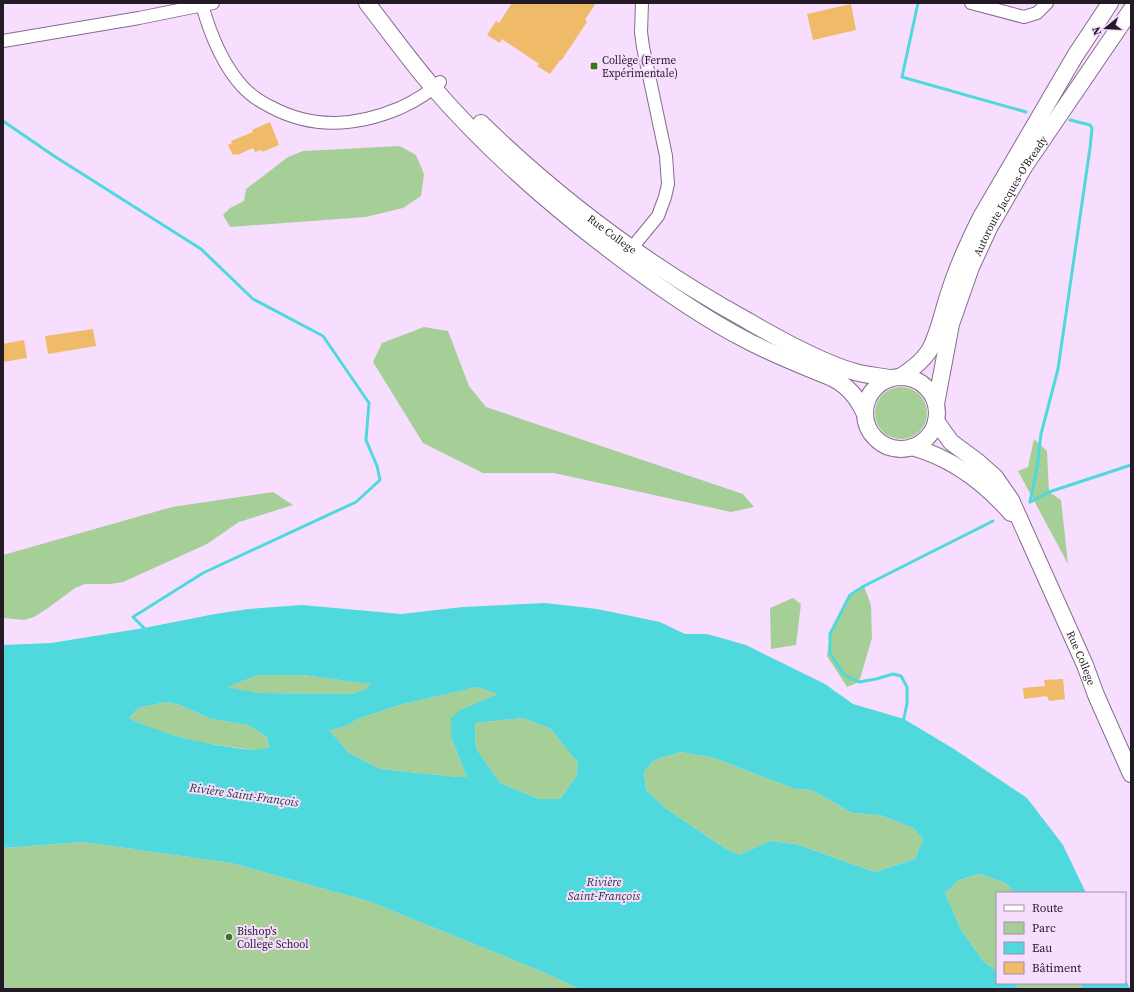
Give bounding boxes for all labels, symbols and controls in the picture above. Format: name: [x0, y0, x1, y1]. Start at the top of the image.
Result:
north arrow: [1086, 8, 1126, 48]
text: N: [1089, 25, 1105, 37]
place label: Collège (Ferme Expérimentale): [602, 53, 678, 81]
marker: Collège (Ferme Expérimentale): [589, 61, 599, 71]
street label: Autoroute Jacques-O'Bready: [970, 133, 1051, 259]
street label: Rue College: [584, 211, 640, 258]
street label: Rue College: [1063, 629, 1099, 688]
water label: Rivière Saint-François: [187, 779, 300, 811]
water label: Rivière Saint-François: [568, 874, 641, 904]
legend: [996, 892, 1126, 984]
text: Route: [1032, 900, 1063, 916]
text: Parc: [1032, 920, 1056, 936]
place label: Bishop's College School: [237, 924, 309, 952]
marker: Bishop's College School: [224, 932, 234, 942]
text: Eau: [1032, 940, 1052, 956]
text: Bâtiment: [1032, 960, 1081, 976]

